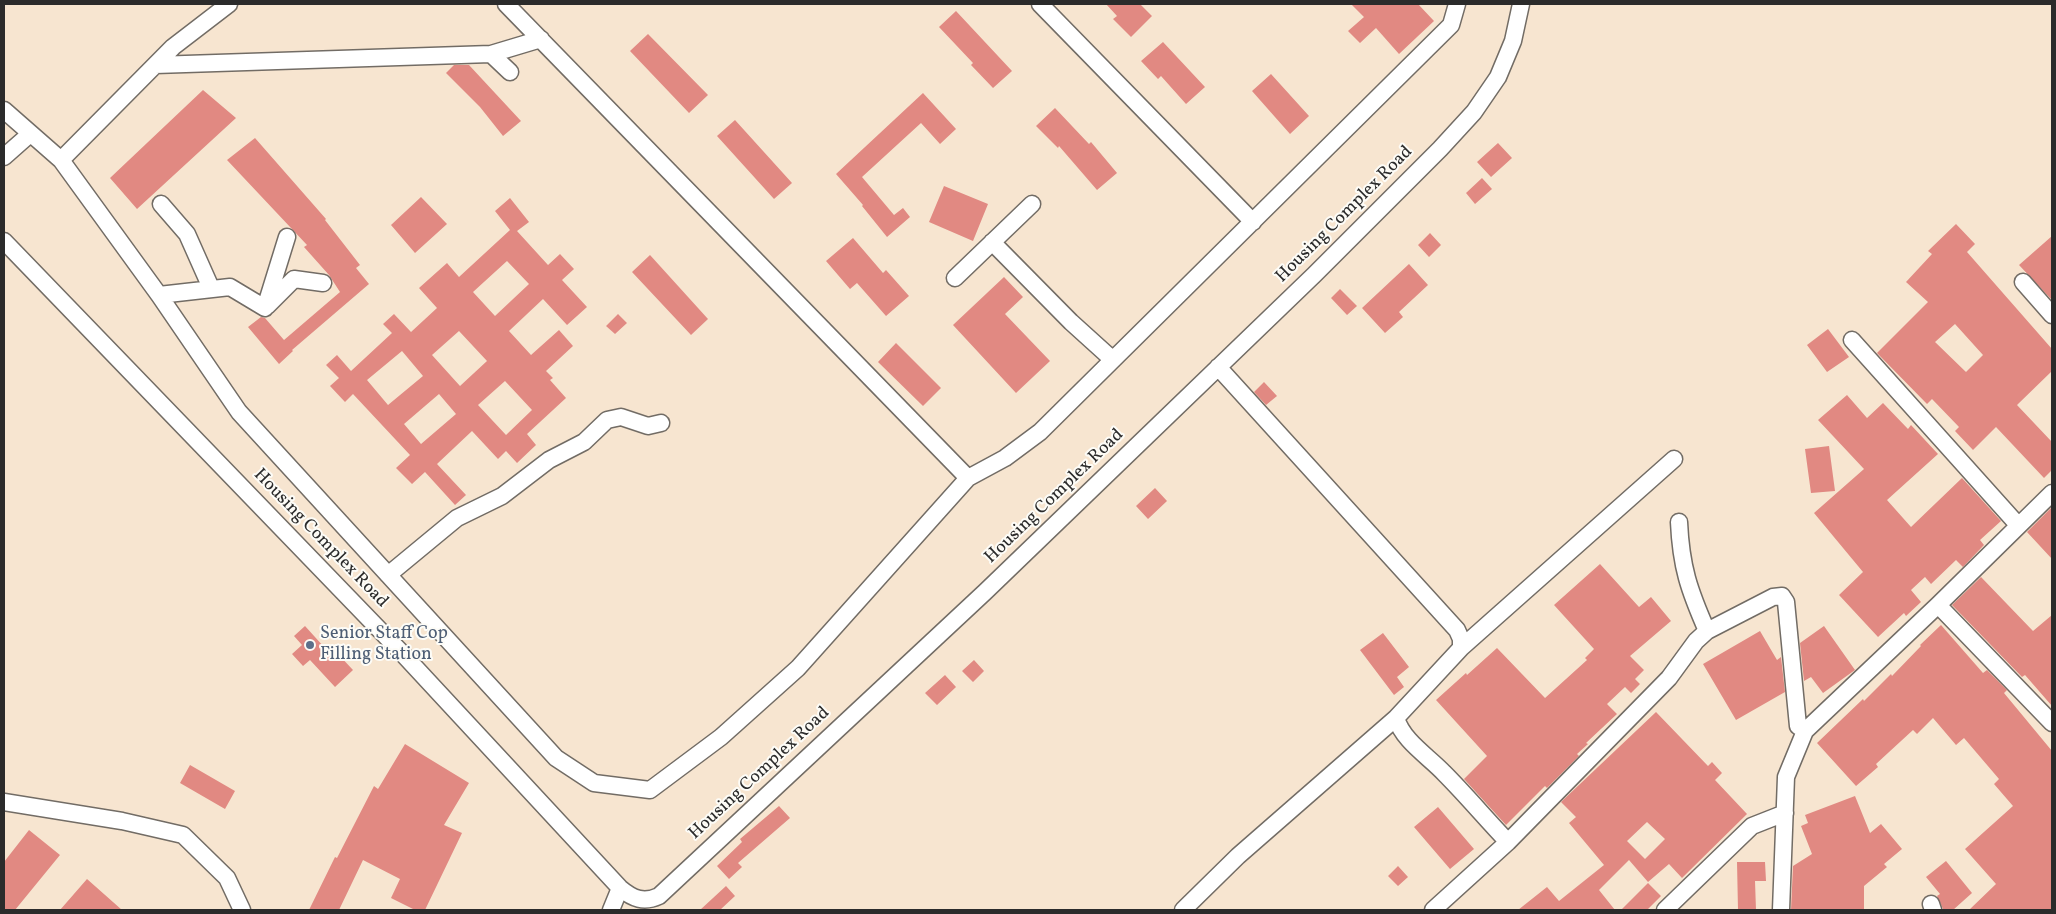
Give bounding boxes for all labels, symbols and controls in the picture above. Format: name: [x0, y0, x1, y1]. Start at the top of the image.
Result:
street label: Housing Complex Road: [1272, 142, 1418, 288]
street label: Housing Complex Road: [981, 425, 1129, 569]
street label: Housing Complex Road: [248, 465, 392, 613]
place label: Senior Staff Cop Filling Station: [320, 624, 448, 666]
marker: Senior Staff Cop Filling Station: [304, 639, 316, 651]
street label: Housing Complex Road: [685, 703, 835, 845]

